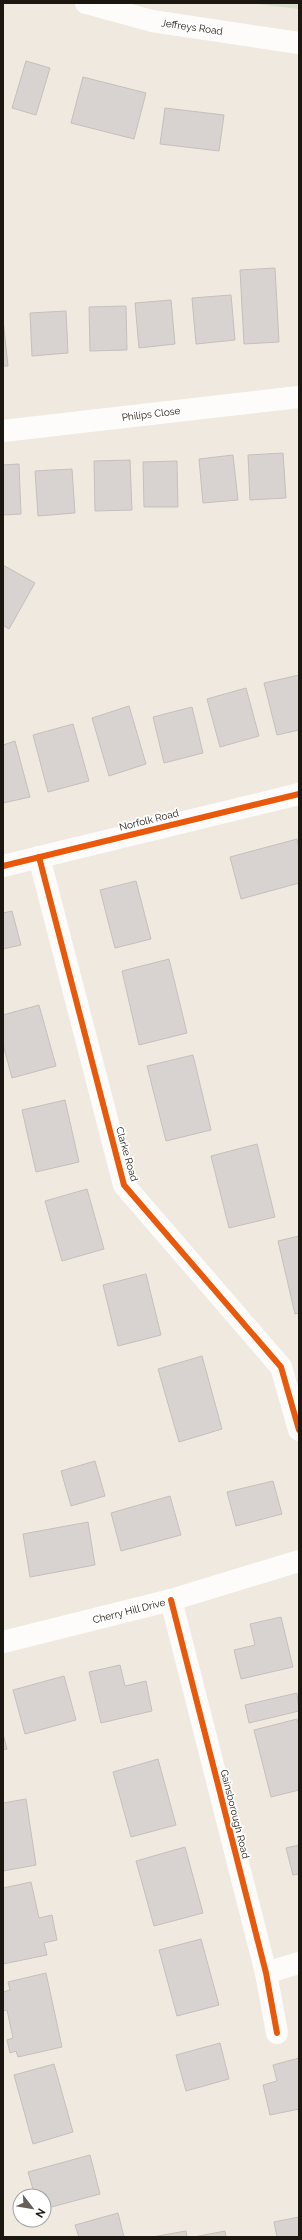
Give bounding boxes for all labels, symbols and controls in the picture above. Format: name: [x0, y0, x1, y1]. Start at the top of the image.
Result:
street label: Jeffreys Road: [160, 17, 224, 37]
street label: Philips Close: [121, 405, 181, 423]
street label: Norfolk Road: [118, 807, 180, 833]
street label: Clarke Road: [114, 1126, 140, 1182]
street label: Cherry Hill Drive: [92, 1597, 167, 1625]
street label: Gainsborough Road: [219, 1768, 251, 1860]
north arrow: [12, 2188, 52, 2228]
text: N: [32, 2206, 48, 2220]

